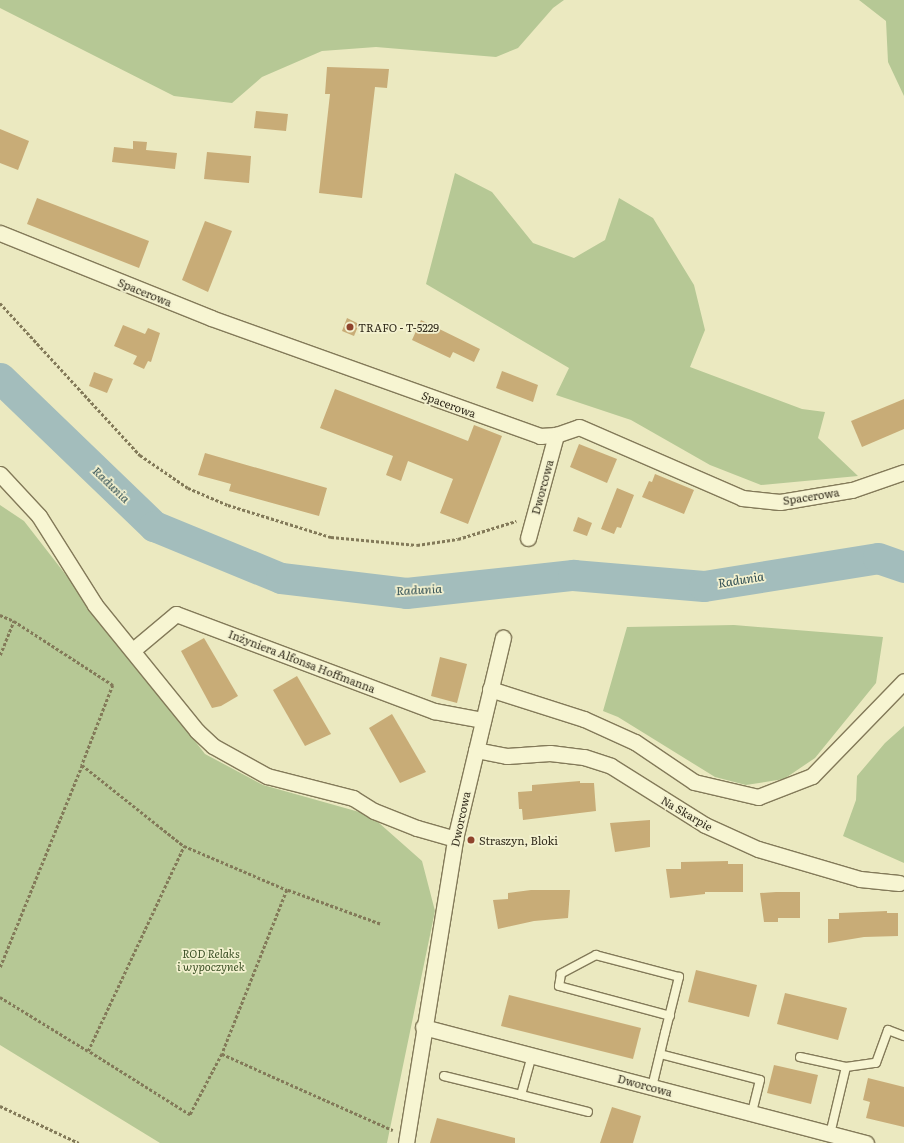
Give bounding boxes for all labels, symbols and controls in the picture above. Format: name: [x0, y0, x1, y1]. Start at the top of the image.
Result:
street label: Spacerowa: [116, 275, 174, 309]
place label: TRAFO - T-5229: [358, 320, 439, 334]
marker: TRAFO - T-5229: [345, 322, 355, 332]
street label: Spacerowa: [420, 388, 478, 420]
street label: Dworcowa: [528, 458, 556, 516]
water label: Radunia: [89, 464, 133, 506]
street label: Spacerowa: [782, 485, 840, 507]
water label: Radunia: [717, 569, 765, 591]
water label: Radunia: [396, 582, 442, 598]
street label: Inżyniera Alfonsa Hoffmanna: [227, 627, 377, 695]
street label: Dworcowa: [448, 790, 472, 848]
street label: Na Skarpie: [659, 793, 715, 833]
place label: Straszyn, Bloki: [479, 833, 558, 847]
marker: Straszyn, Bloki: [466, 835, 476, 845]
park label: ROD Relaks i wypoczynek: [177, 947, 245, 973]
street label: Dworcowa: [616, 1071, 674, 1099]

